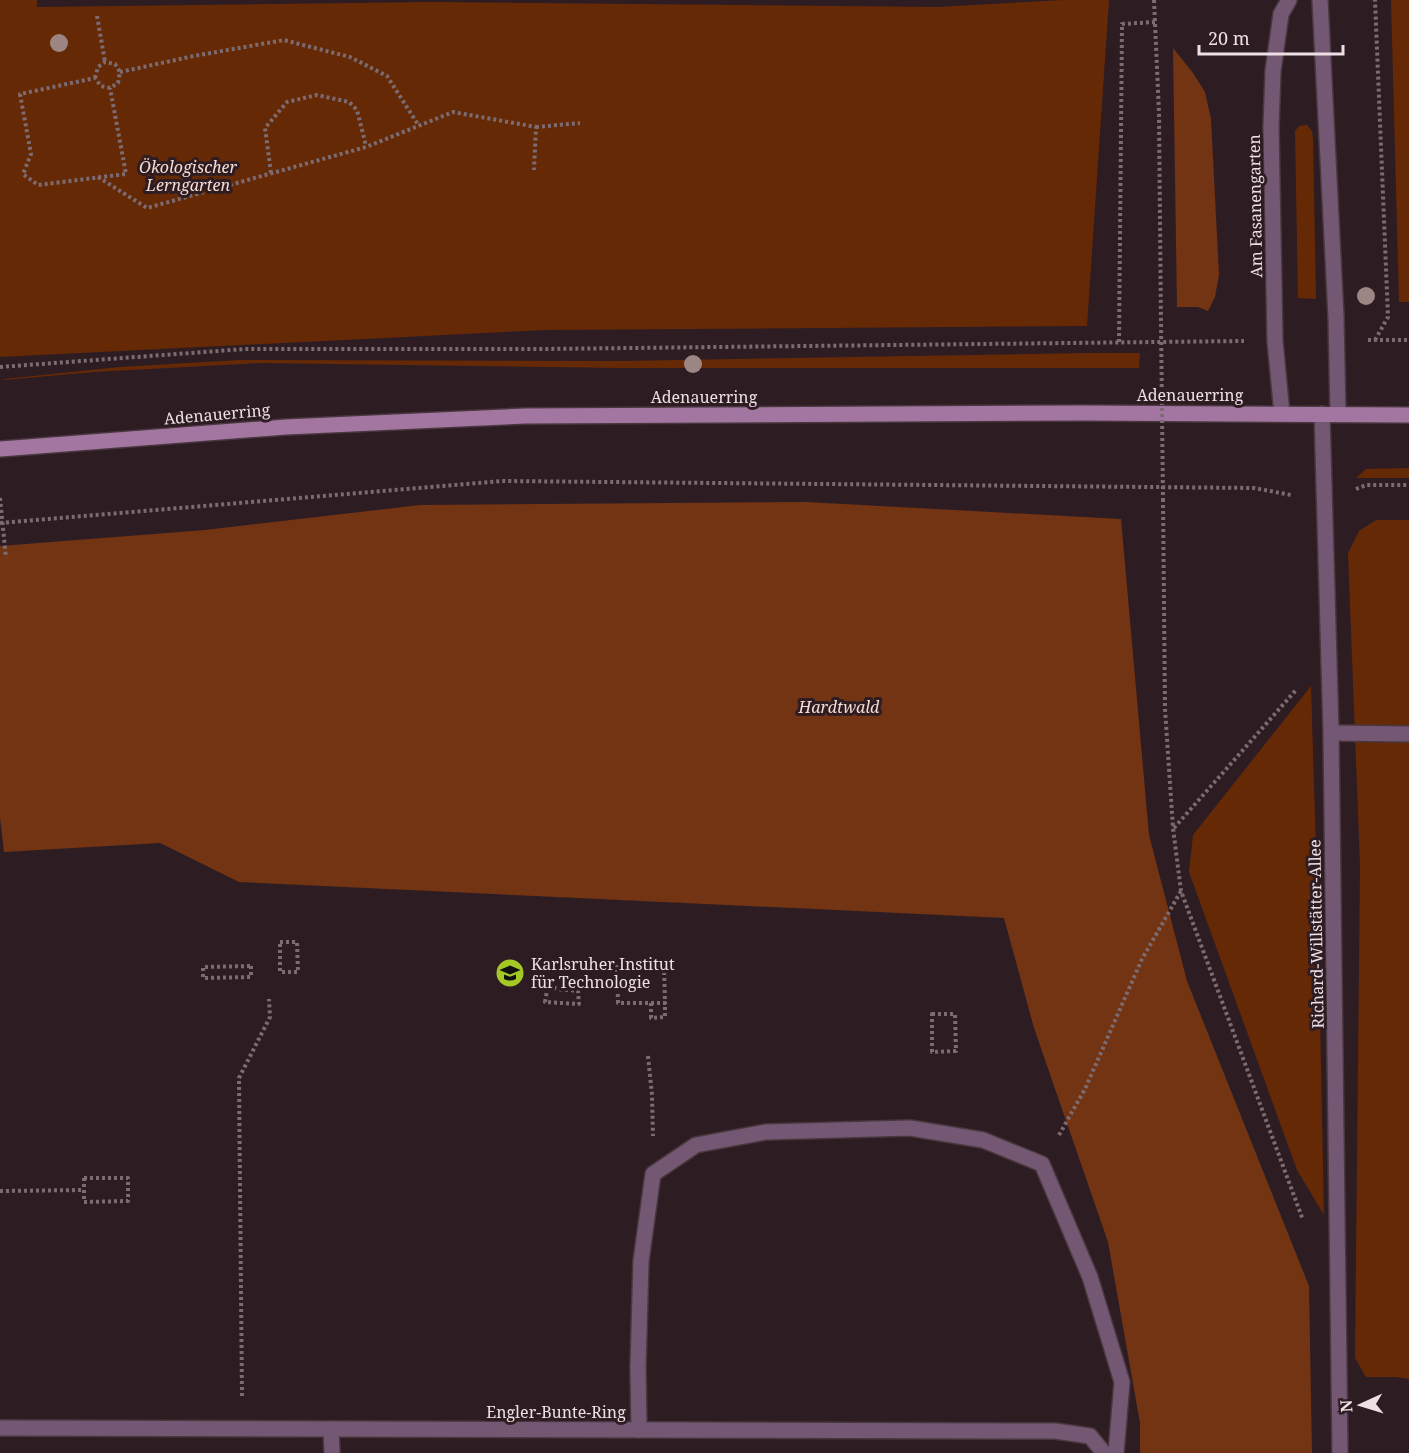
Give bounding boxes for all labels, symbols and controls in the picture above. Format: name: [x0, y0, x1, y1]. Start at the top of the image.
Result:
scale bar: [1199, 18, 1343, 56]
text: 20 m: [1208, 26, 1250, 50]
street label: Am Fasanengarten: [1243, 134, 1267, 278]
park label: Ökologischer Lerngarten: [139, 156, 237, 196]
street label: Adenauerring: [1137, 384, 1244, 406]
street label: Adenauerring: [651, 386, 758, 408]
street label: Adenauerring: [163, 398, 271, 430]
park label: Hardtwald: [798, 696, 880, 718]
street label: Richard-Willstätter-Allee: [1303, 839, 1329, 1029]
place label: Karlsruher Institut für Technologie: [531, 953, 675, 993]
school or university icon: Karlsruher Institut für Technologie: [494, 957, 526, 989]
north arrow: [1331, 1375, 1391, 1435]
text: N: [1335, 1399, 1357, 1413]
street label: Engler-Bunte-Ring: [486, 1401, 626, 1423]

